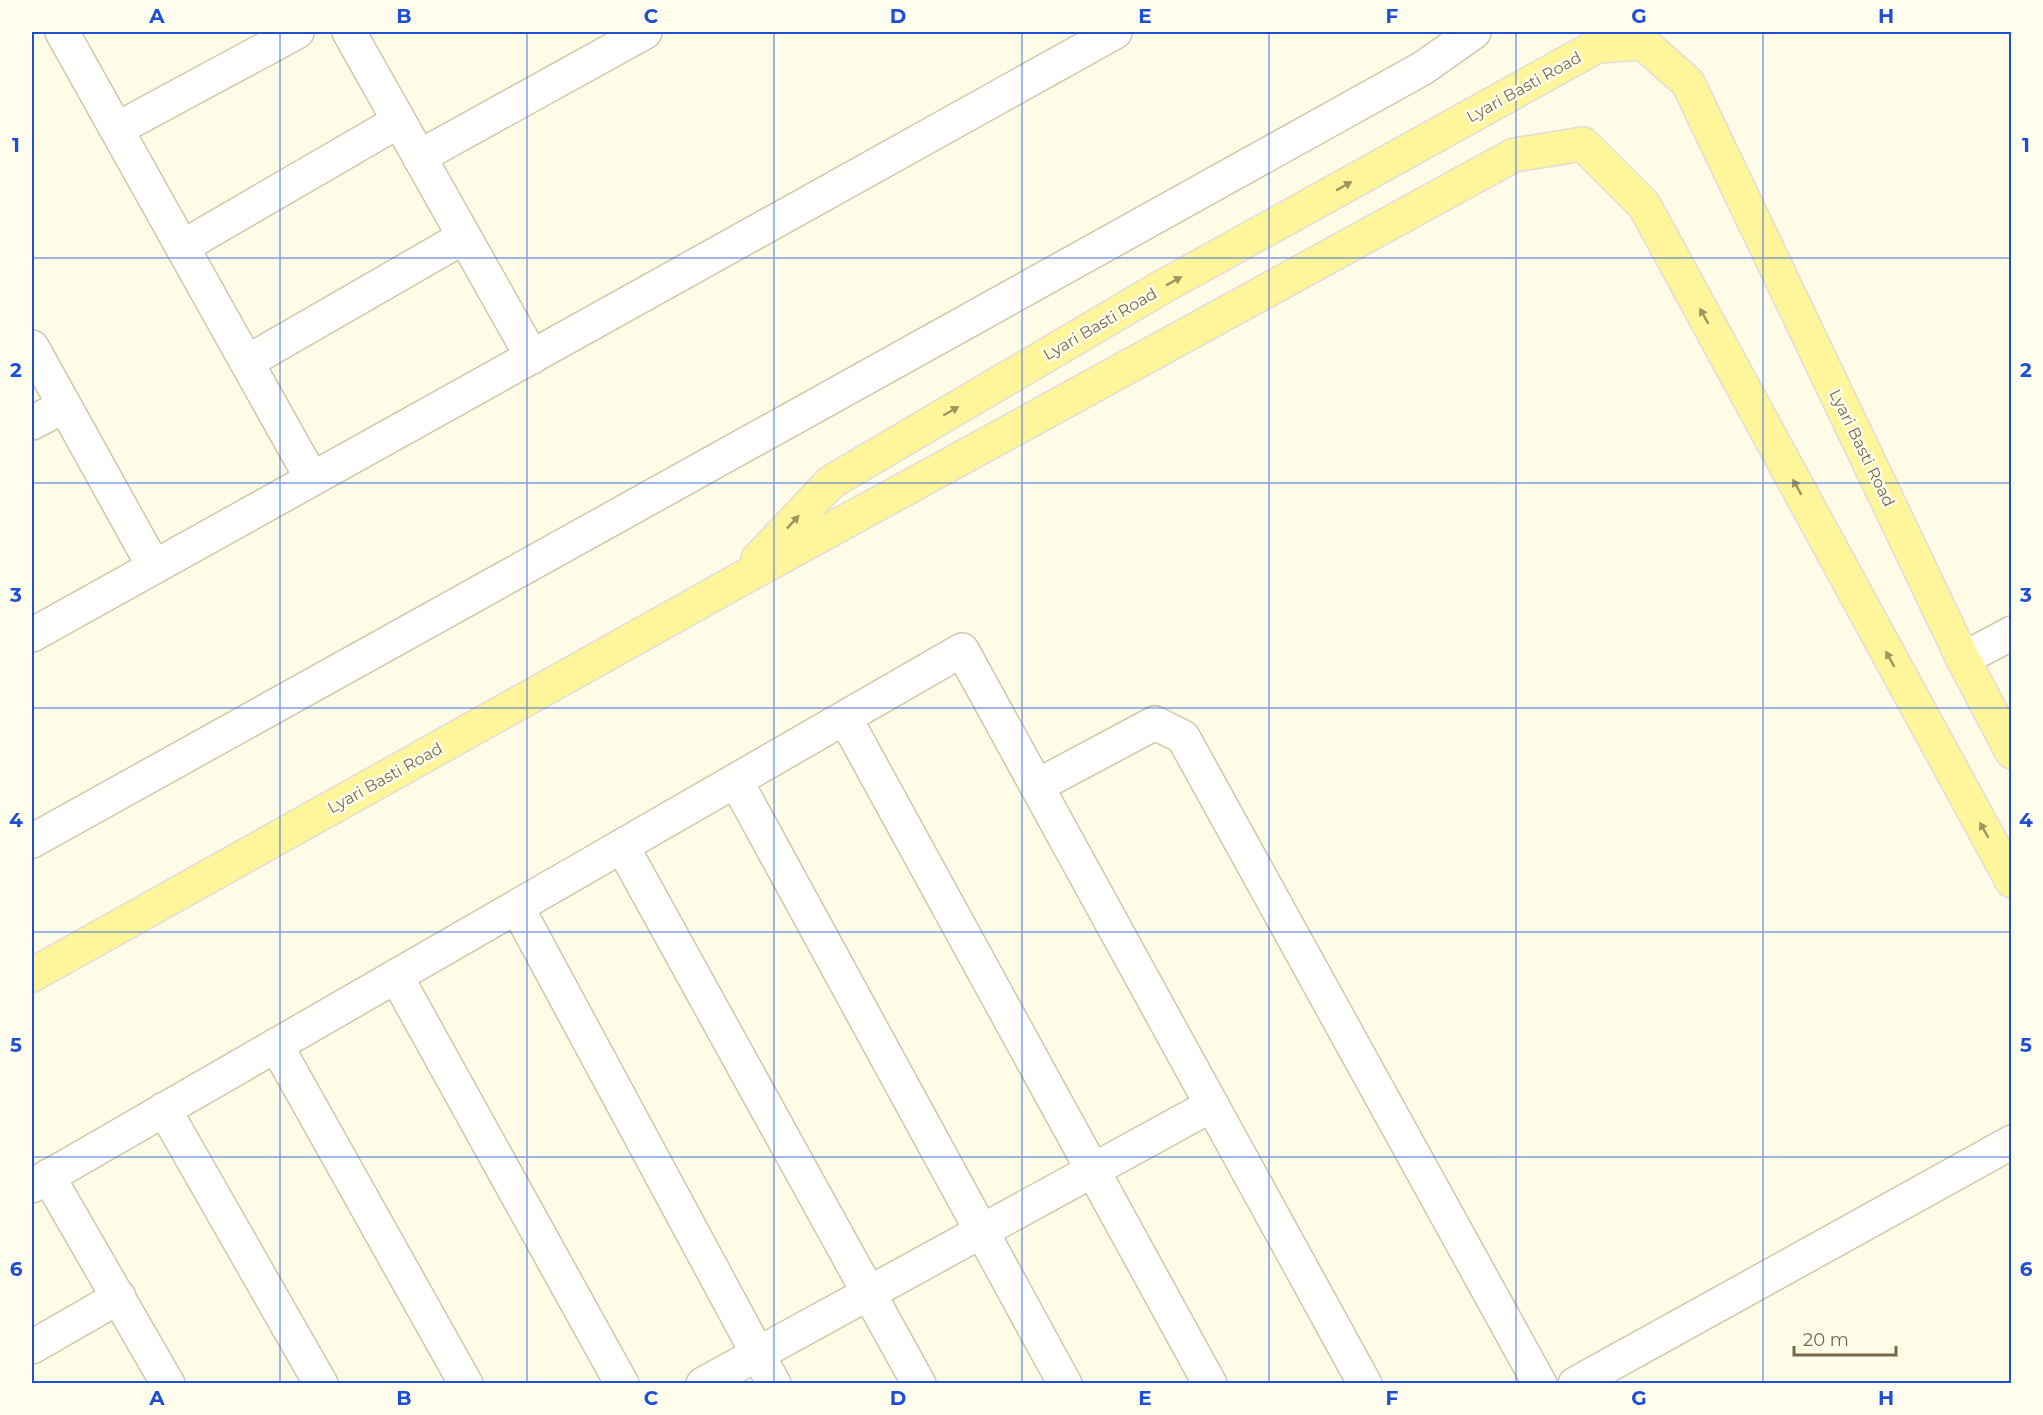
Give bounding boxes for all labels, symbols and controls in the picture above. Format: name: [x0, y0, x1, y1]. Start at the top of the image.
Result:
text: A: [148, 4, 165, 28]
text: B: [396, 4, 412, 28]
text: C: [644, 4, 659, 28]
text: D: [890, 4, 906, 28]
text: E: [1138, 4, 1152, 28]
text: F: [1386, 4, 1399, 28]
text: G: [1631, 4, 1647, 28]
text: H: [1878, 4, 1894, 28]
street label: Lyari Basti Road: [1463, 48, 1585, 126]
text: 1: [12, 133, 20, 157]
text: 1: [2022, 133, 2030, 157]
one-way arrow: [1336, 181, 1353, 191]
one-way arrow: [1166, 276, 1183, 286]
street label: Lyari Basti Road: [1040, 284, 1160, 364]
one-way arrow: [1699, 307, 1709, 324]
text: 2: [10, 358, 22, 382]
text: 2: [2020, 358, 2032, 382]
street label: Lyari Basti Road: [1825, 386, 1899, 510]
one-way arrow: [943, 406, 959, 417]
one-way arrow: [1792, 478, 1802, 495]
one-way arrow: [786, 515, 800, 530]
text: 3: [9, 583, 22, 607]
text: 3: [2019, 583, 2032, 607]
one-way arrow: [1885, 650, 1895, 667]
street label: Lyari Basti Road: [324, 739, 446, 817]
text: 4: [9, 808, 23, 832]
text: 4: [2019, 808, 2033, 832]
one-way arrow: [1979, 821, 1989, 838]
text: 5: [10, 1033, 22, 1057]
text: 5: [2020, 1033, 2032, 1057]
text: 6: [10, 1257, 23, 1281]
text: 6: [2020, 1257, 2033, 1281]
scale bar: [1794, 1319, 1896, 1357]
text: 20 m: [1803, 1329, 1849, 1351]
text: A: [148, 1386, 165, 1410]
text: B: [396, 1386, 412, 1410]
text: C: [644, 1386, 659, 1410]
text: D: [890, 1386, 906, 1410]
text: E: [1138, 1386, 1152, 1410]
text: F: [1386, 1386, 1399, 1410]
text: G: [1631, 1386, 1647, 1410]
text: H: [1878, 1386, 1894, 1410]

